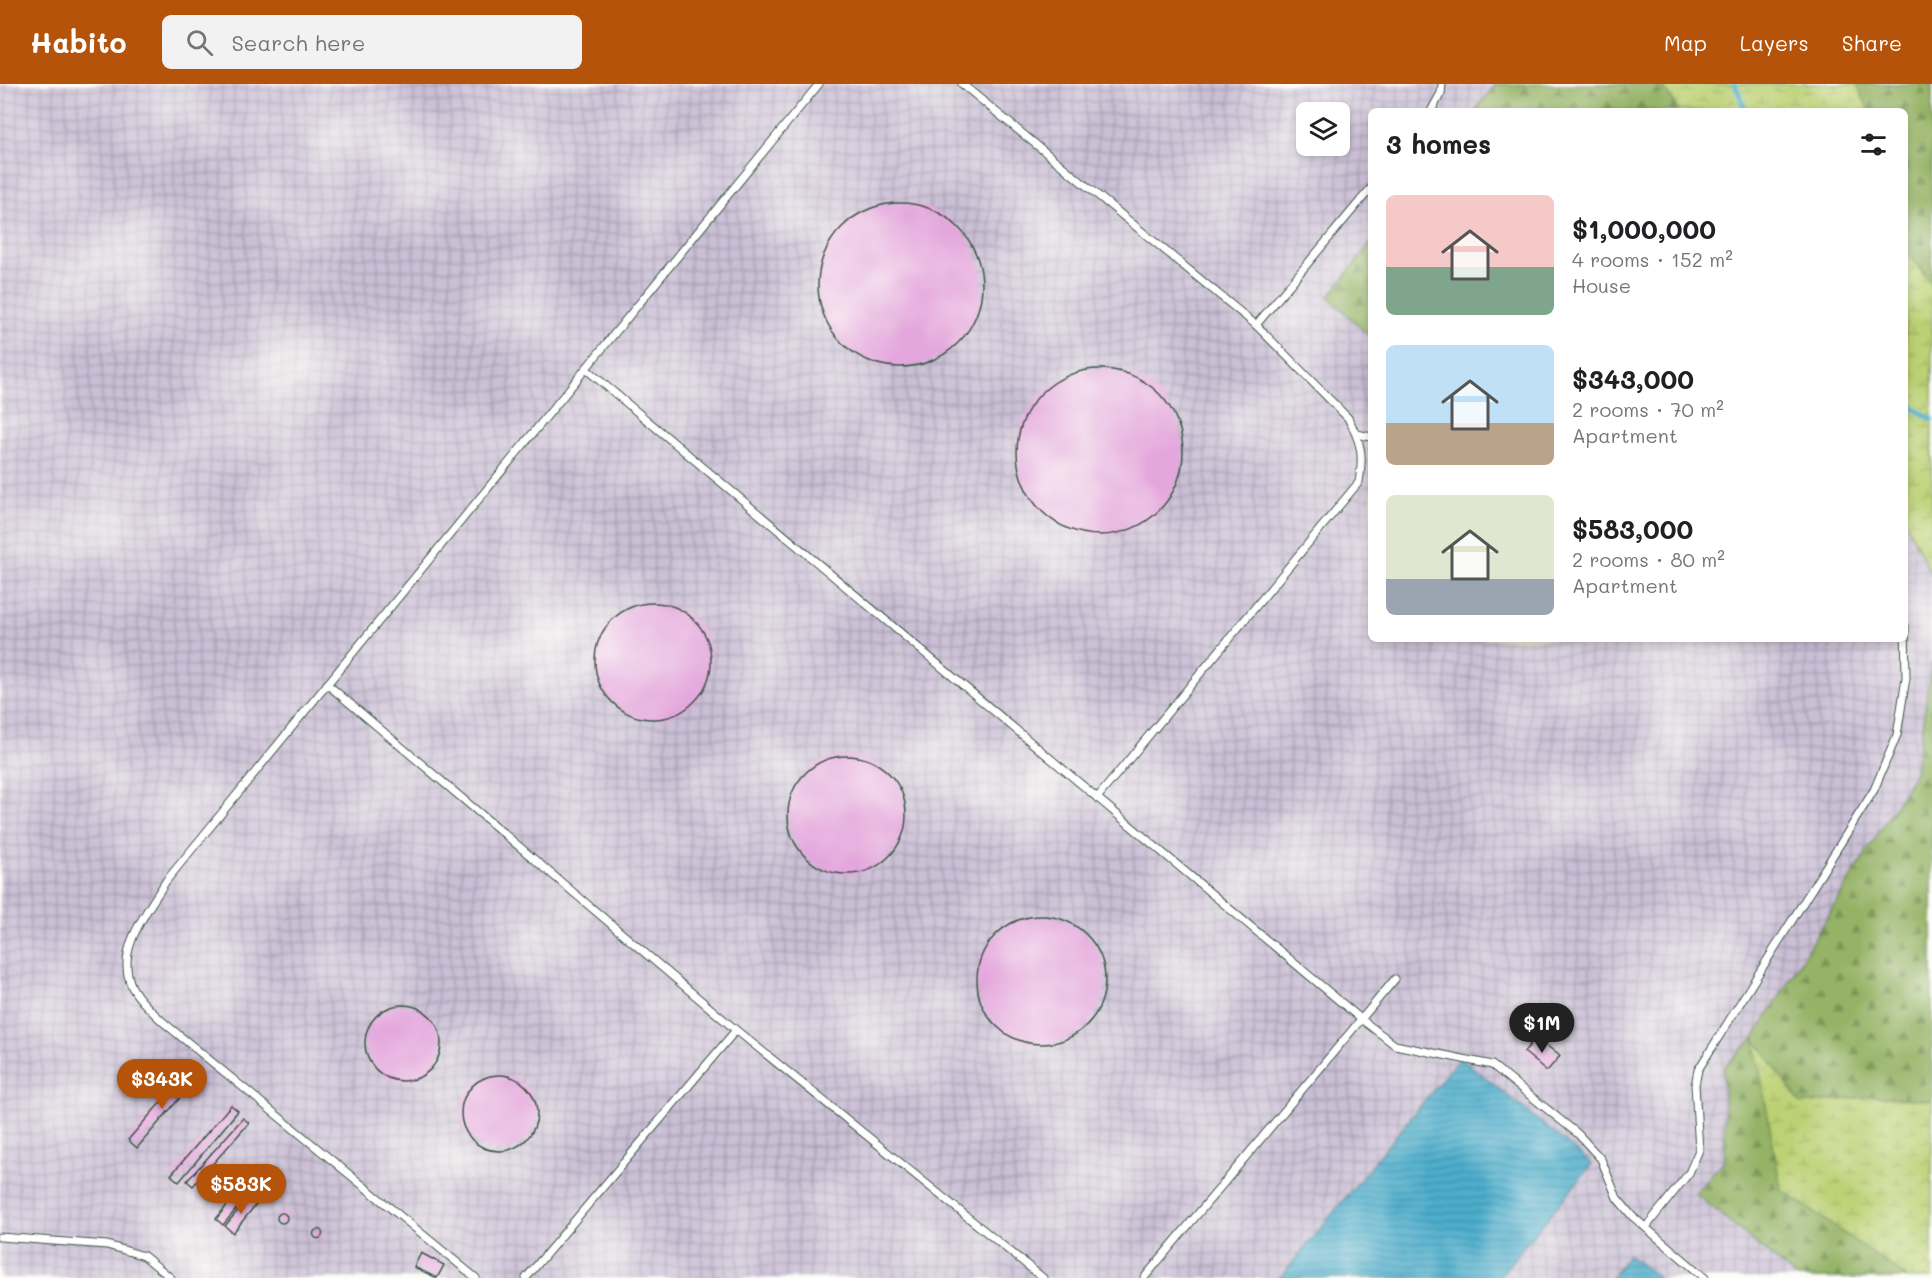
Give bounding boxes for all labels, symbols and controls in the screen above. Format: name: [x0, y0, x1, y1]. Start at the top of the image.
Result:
search box: [162, 15, 582, 69]
text: Habito: [30, 24, 126, 60]
icon: search: [183, 26, 216, 59]
text: Search here: [231, 28, 365, 57]
text: Map: [1664, 29, 1707, 56]
text: Layers: [1740, 29, 1809, 56]
text: Share: [1842, 29, 1902, 56]
map controls: [1296, 102, 1350, 156]
button: layers: [1296, 102, 1350, 156]
text: 3 homes: [1386, 127, 1491, 161]
icon: filters: [1857, 128, 1890, 161]
text: $1,000,000: [1572, 212, 1716, 246]
icon: home: [1434, 219, 1506, 291]
text: 4 rooms · 152 m²: [1572, 246, 1733, 272]
text: House: [1572, 272, 1631, 298]
text: $343,000: [1572, 362, 1694, 396]
icon: home: [1434, 369, 1506, 441]
text: 2 rooms · 70 m²: [1572, 396, 1724, 422]
text: Apartment: [1572, 422, 1678, 448]
text: $583,000: [1572, 512, 1693, 546]
icon: home: [1434, 519, 1506, 591]
text: 2 rooms · 80 m²: [1572, 546, 1725, 572]
text: Apartment: [1572, 572, 1678, 598]
pin: $1M: [1513, 1003, 1571, 1054]
text: $1M: [1523, 1009, 1561, 1035]
pin: $343K: [120, 1059, 204, 1110]
text: $343K: [131, 1065, 193, 1091]
pin: $583K: [199, 1164, 283, 1215]
text: $583K: [210, 1170, 272, 1196]

